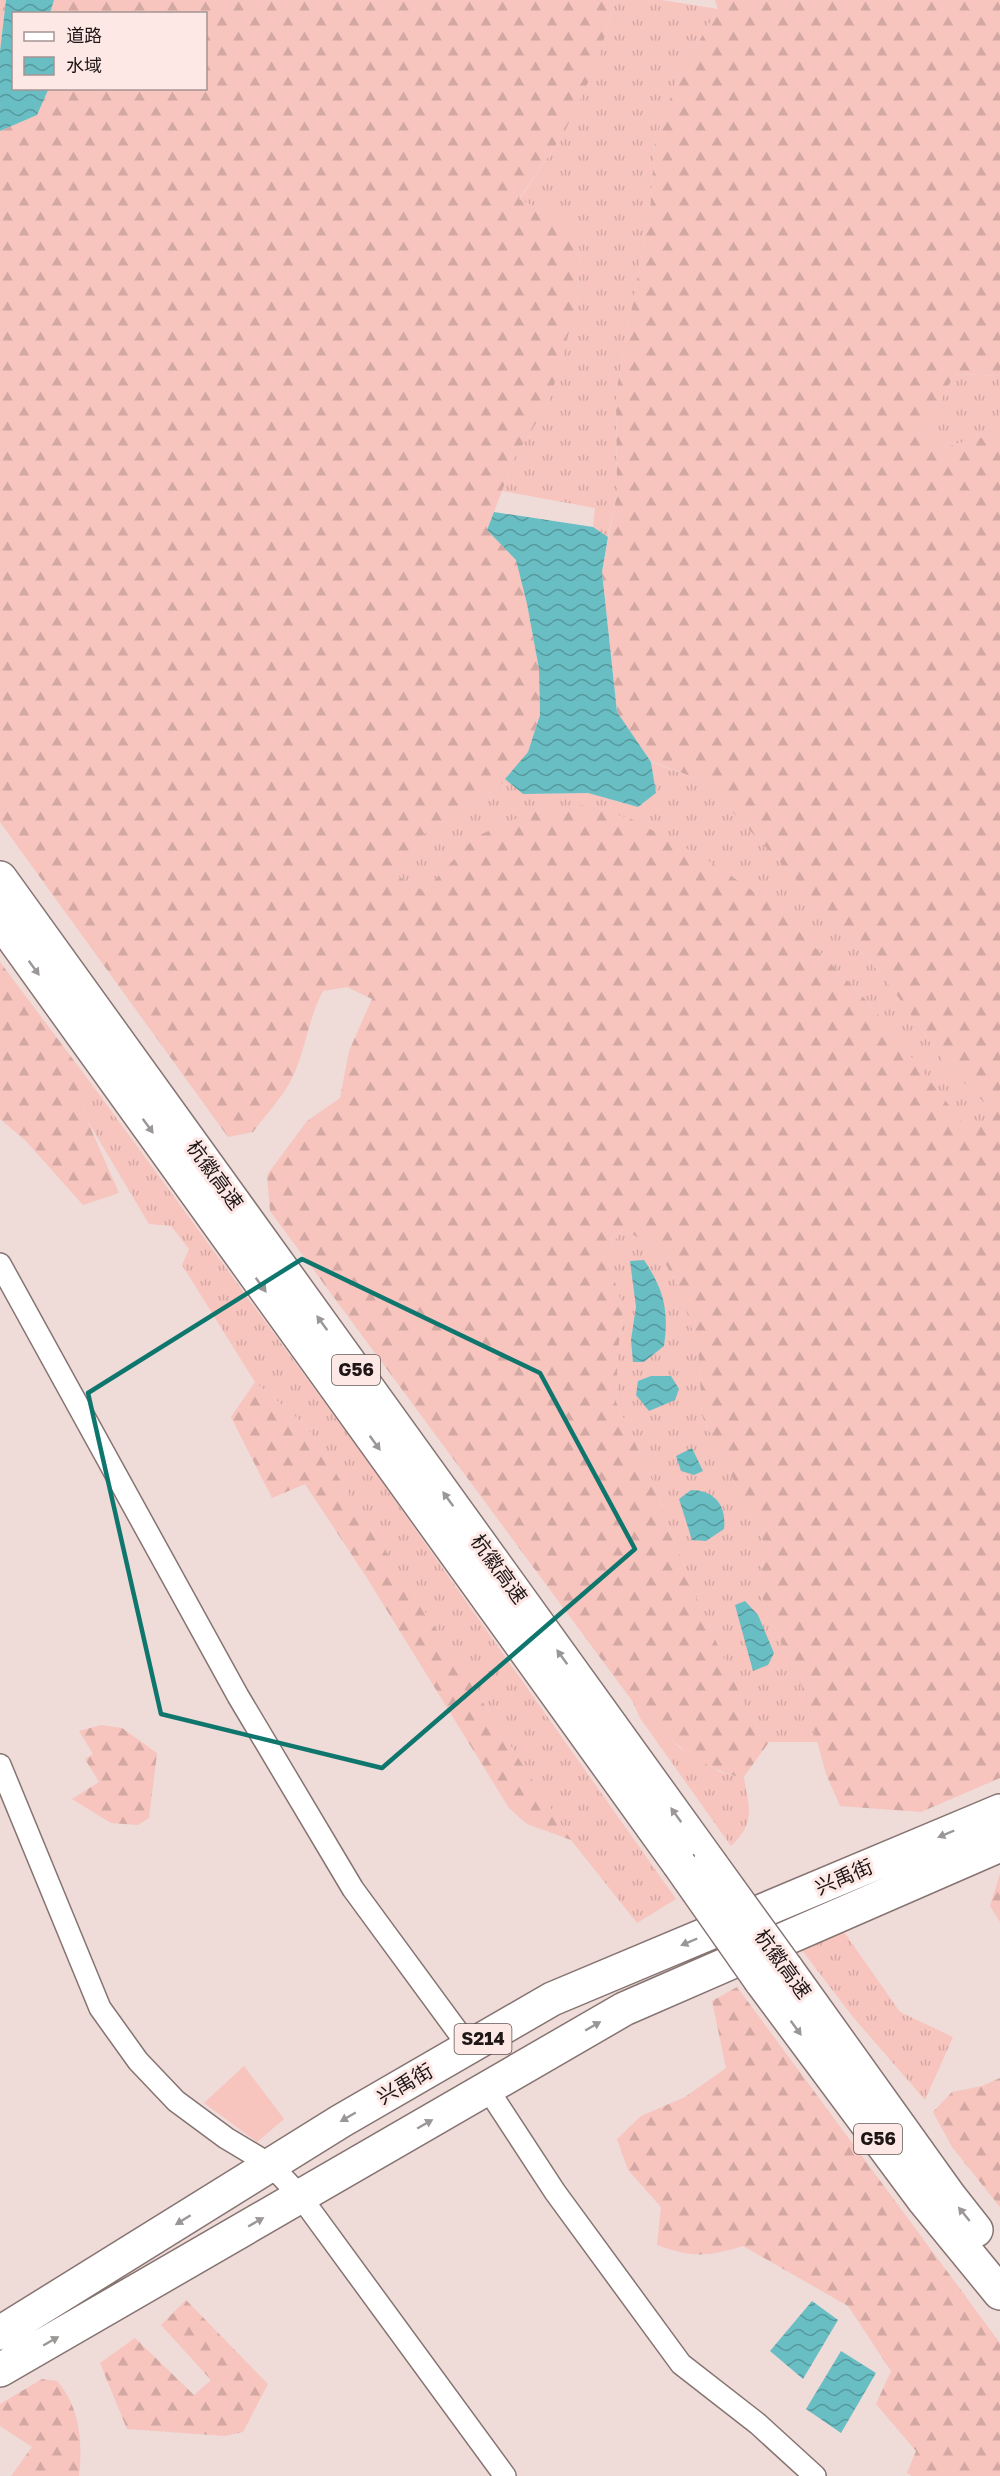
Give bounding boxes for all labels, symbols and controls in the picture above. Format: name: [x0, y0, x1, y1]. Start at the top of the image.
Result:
legend: [12, 12, 207, 90]
text: 道路: [66, 24, 102, 46]
text: 水域: [66, 54, 102, 76]
one-way arrow: [28, 959, 40, 975]
one-way arrow: [142, 1118, 154, 1134]
street label: 杭徽高速: [183, 1135, 249, 1214]
one-way arrow: [255, 1276, 267, 1292]
one-way arrow: [316, 1316, 328, 1332]
road number: G56: [332, 1355, 380, 1385]
one-way arrow: [369, 1435, 381, 1451]
one-way arrow: [442, 1491, 454, 1507]
street label: 杭徽高速: [467, 1529, 533, 1608]
one-way arrow: [556, 1649, 568, 1665]
one-way arrow: [670, 1808, 682, 1824]
one-way arrow: [937, 1830, 955, 1839]
street label: 兴禹街: [811, 1853, 876, 1899]
street label: 杭徽高速: [751, 1924, 817, 2003]
one-way arrow: [680, 1938, 698, 1947]
one-way arrow: [790, 2019, 802, 2035]
one-way arrow: [585, 2021, 601, 2032]
road number: S214: [454, 2024, 512, 2054]
street label: 兴禹街: [373, 2058, 436, 2109]
one-way arrow: [340, 2111, 356, 2122]
one-way arrow: [417, 2119, 433, 2130]
road number: G56: [854, 2124, 902, 2154]
one-way arrow: [958, 2206, 970, 2221]
one-way arrow: [175, 2215, 191, 2226]
one-way arrow: [248, 2217, 264, 2228]
one-way arrow: [43, 2335, 59, 2346]

